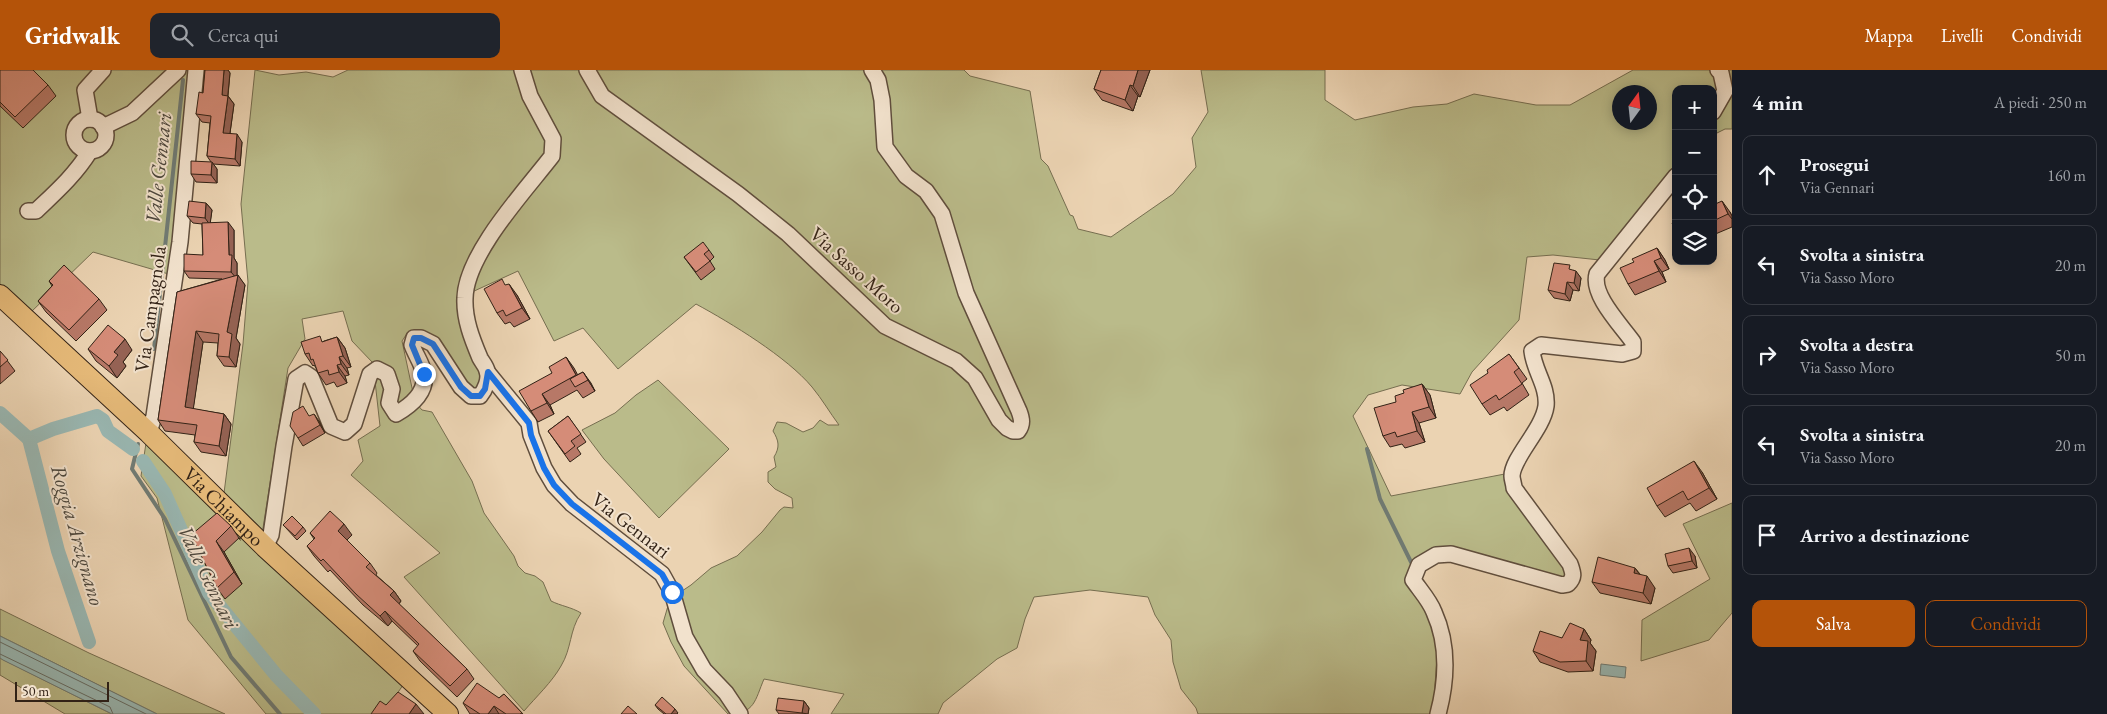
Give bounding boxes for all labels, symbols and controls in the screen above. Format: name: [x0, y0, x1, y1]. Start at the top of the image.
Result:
search box: [150, 13, 500, 58]
text: Gridwalk: [25, 20, 120, 51]
icon: search: [168, 21, 196, 49]
text: Cerca qui: [208, 23, 278, 48]
text: Mappa: [1864, 24, 1913, 47]
text: Livelli: [1941, 24, 1983, 47]
text: Condividi: [2011, 24, 2082, 47]
north arrow: [1612, 85, 1657, 130]
map controls: [1672, 85, 1717, 265]
button: +: [1672, 85, 1717, 130]
text: 4 min: [1752, 89, 1803, 116]
text: A piedi · 250 m: [1994, 92, 2087, 113]
water label: Valle Gennari: [139, 110, 177, 225]
button: −: [1672, 130, 1717, 175]
text: Prosegui: [1800, 152, 1869, 177]
icon: ahead: [1753, 161, 1781, 189]
text: 160 m: [2047, 165, 2086, 186]
button: locate: [1672, 175, 1717, 220]
text: Via Gennari: [1800, 177, 1874, 198]
button: layers: [1672, 220, 1717, 265]
street label: Via Sasso Moro: [804, 221, 910, 319]
text: Svolta a sinistra: [1800, 242, 1924, 267]
street label: Via Campagnola: [128, 244, 172, 374]
icon: left: [1753, 251, 1781, 279]
text: 20 m: [2055, 255, 2086, 276]
text: Via Sasso Moro: [1800, 267, 1895, 288]
text: Svolta a destra: [1800, 332, 1914, 357]
icon: right: [1753, 341, 1781, 369]
text: 50 m: [2055, 345, 2086, 366]
text: Via Sasso Moro: [1800, 357, 1895, 378]
route end: [413, 363, 436, 386]
text: Svolta a sinistra: [1800, 422, 1924, 447]
icon: left: [1753, 431, 1781, 459]
text: 20 m: [2055, 435, 2086, 456]
text: Via Sasso Moro: [1800, 447, 1895, 468]
water label: Roggia Arzignano: [45, 461, 111, 609]
street label: Via Chiampo: [178, 461, 270, 552]
street label: Via Gennari: [586, 486, 676, 564]
water label: Valle Gennari: [172, 521, 246, 634]
icon: arrive: [1753, 521, 1781, 549]
text: Arrivo a destinazione: [1800, 523, 1969, 548]
route start: [661, 581, 684, 604]
button: Salva: [1752, 600, 1915, 647]
button: Condividi: [1925, 600, 2087, 647]
scale bar: [15, 679, 109, 702]
text: 50 m: [22, 682, 49, 700]

